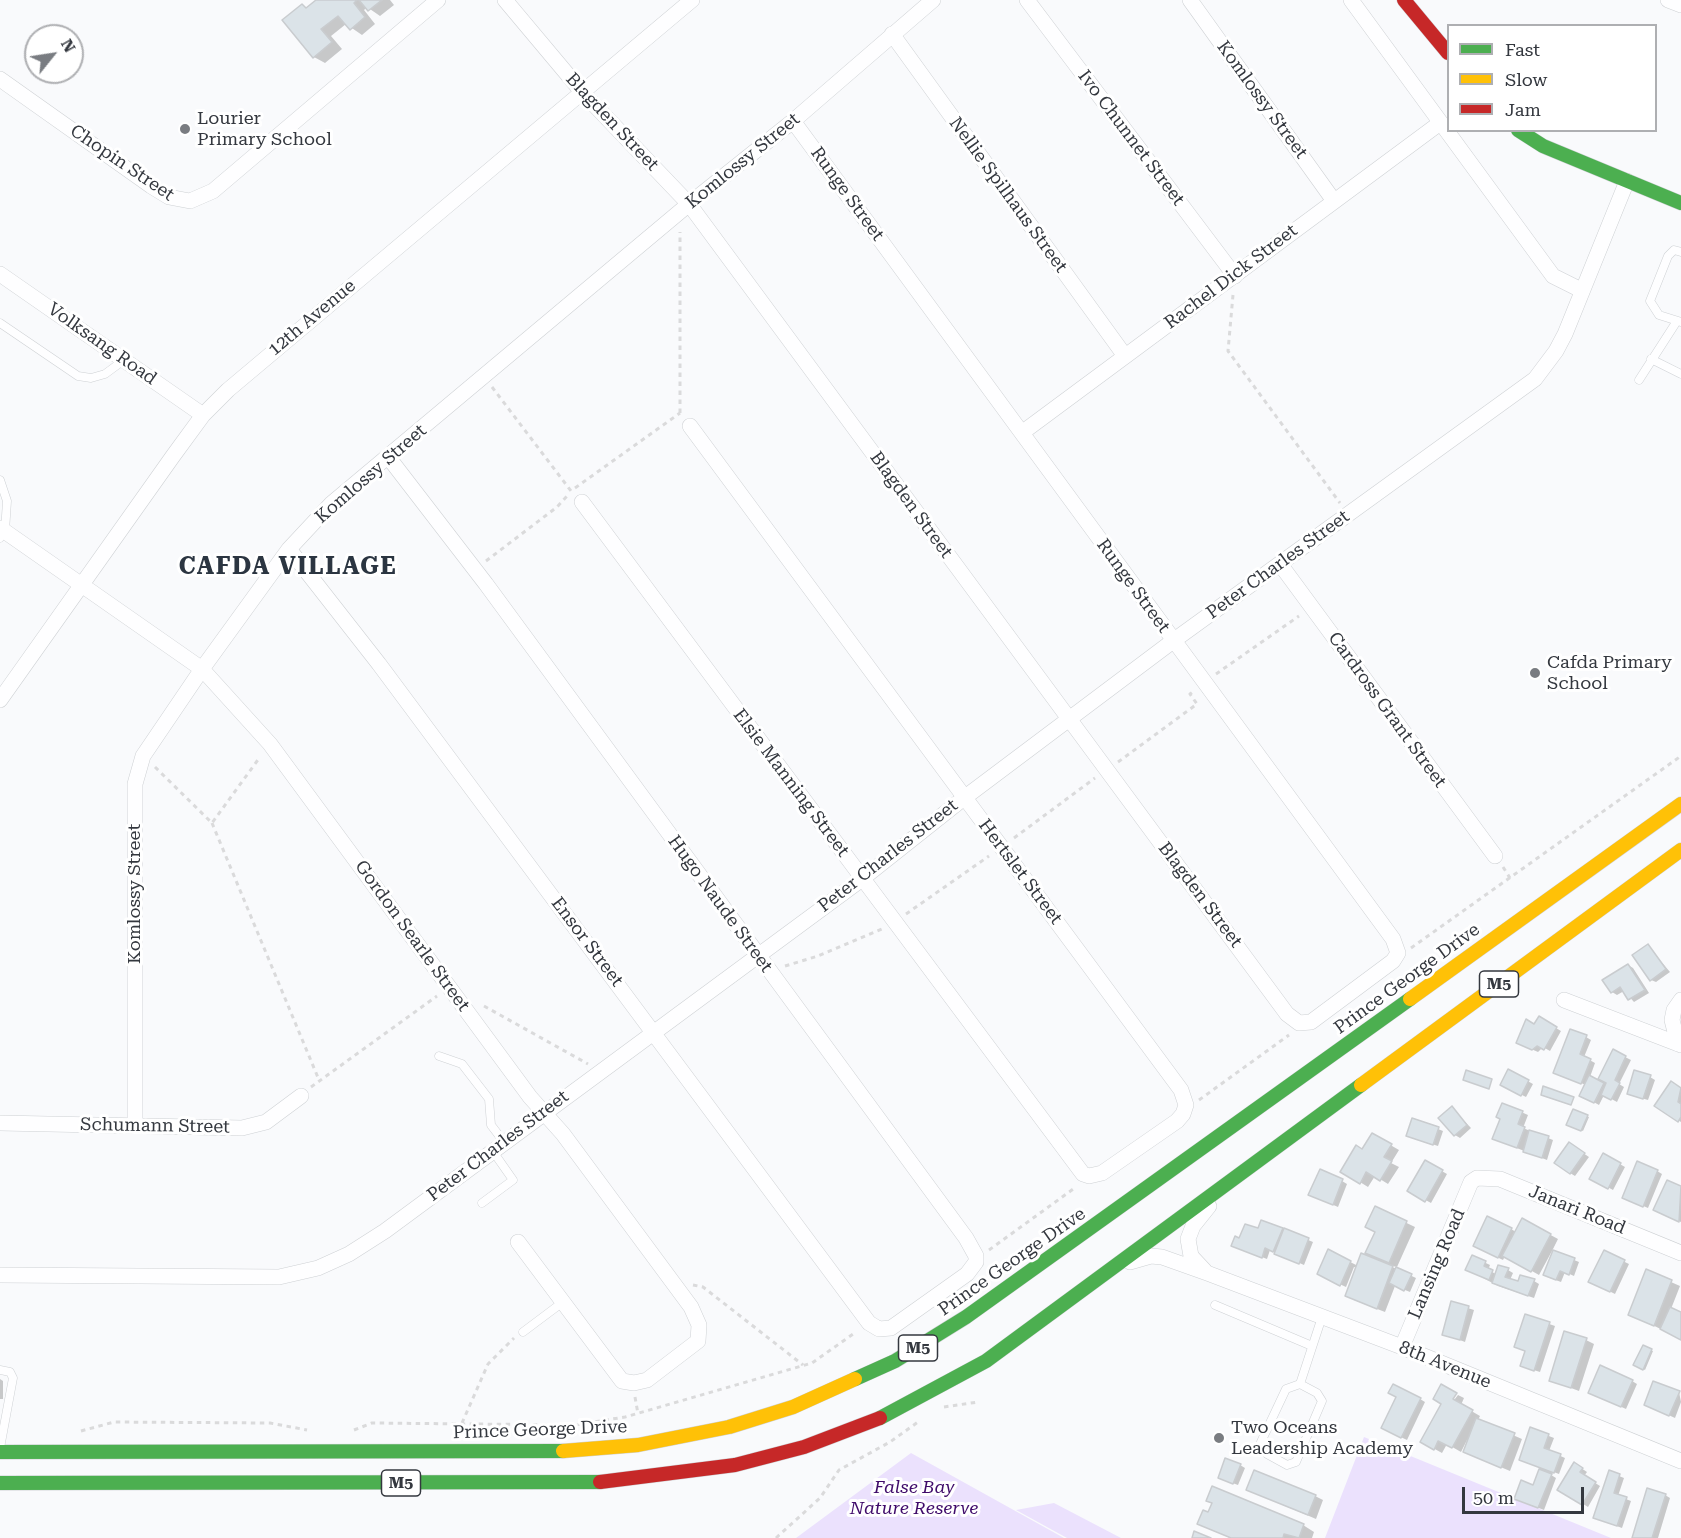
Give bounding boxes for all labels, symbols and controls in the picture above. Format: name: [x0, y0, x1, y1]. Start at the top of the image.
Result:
north arrow: [24, 24, 84, 84]
legend: [1447, 24, 1657, 132]
text: N: [57, 36, 80, 56]
street label: Komlossy Street: [1212, 37, 1312, 163]
text: Fast: [1505, 39, 1540, 60]
street label: Ivo Chunnet Street: [1073, 66, 1189, 210]
street label: Blagden Street: [561, 68, 663, 176]
text: Slow: [1505, 69, 1547, 90]
text: Jam: [1505, 99, 1541, 120]
place label: Lourier Primary School: [197, 108, 332, 150]
street label: Komlossy Street: [682, 108, 804, 214]
street label: Nellie Spilhaus Street: [944, 113, 1072, 277]
street label: Chopin Street: [66, 120, 178, 206]
marker: Lourier Primary School: [178, 122, 192, 136]
street label: Runge Street: [806, 143, 888, 245]
street label: Rachel Dick Street: [1160, 220, 1302, 334]
street label: 12th Avenue: [264, 275, 360, 361]
street label: Volksang Road: [43, 298, 161, 390]
street label: Komlossy Street: [311, 420, 431, 528]
street label: Blagden Street: [865, 448, 957, 562]
street label: Peter Charles Street: [1202, 506, 1354, 624]
street label: Runge Street: [1092, 535, 1174, 637]
district label: CAFDA VILLAGE: [179, 553, 397, 581]
street label: Cardross Grant Street: [1323, 628, 1451, 792]
place label: Cafda Primary School: [1547, 652, 1672, 694]
marker: Cafda Primary School: [1528, 666, 1542, 680]
street label: Elsie Manning Street: [728, 705, 854, 861]
street label: Peter Charles Street: [814, 795, 962, 917]
street label: Hertslet Street: [973, 815, 1067, 929]
street label: Komlossy Street: [124, 824, 146, 964]
street label: Hugo Naude Street: [663, 831, 777, 977]
street label: Blagden Street: [1153, 838, 1247, 952]
street label: Gordon Searle Street: [350, 856, 474, 1016]
street label: Ensor Street: [546, 893, 628, 991]
street label: Prince George Drive: [1330, 919, 1484, 1039]
road number: M5: [1480, 971, 1518, 997]
street label: Peter Charles Street: [423, 1086, 573, 1206]
street label: Schumann Street: [80, 1114, 230, 1138]
street label: Janari Road: [1525, 1181, 1629, 1239]
street label: Prince George Drive: [934, 1203, 1090, 1321]
street label: Lansing Road: [1404, 1206, 1470, 1322]
road number: M5: [898, 1335, 938, 1361]
street label: 8th Avenue: [1396, 1337, 1494, 1393]
street label: Prince George Drive: [452, 1416, 628, 1444]
place label: Two Oceans Leadership Academy: [1231, 1417, 1413, 1460]
marker: Two Oceans Leadership Academy: [1212, 1431, 1226, 1445]
road number: M5: [382, 1470, 420, 1496]
scale bar: [1465, 1475, 1586, 1513]
park label: False Bay Nature Reserve: [850, 1477, 978, 1520]
text: 50 m: [1473, 1487, 1514, 1508]

